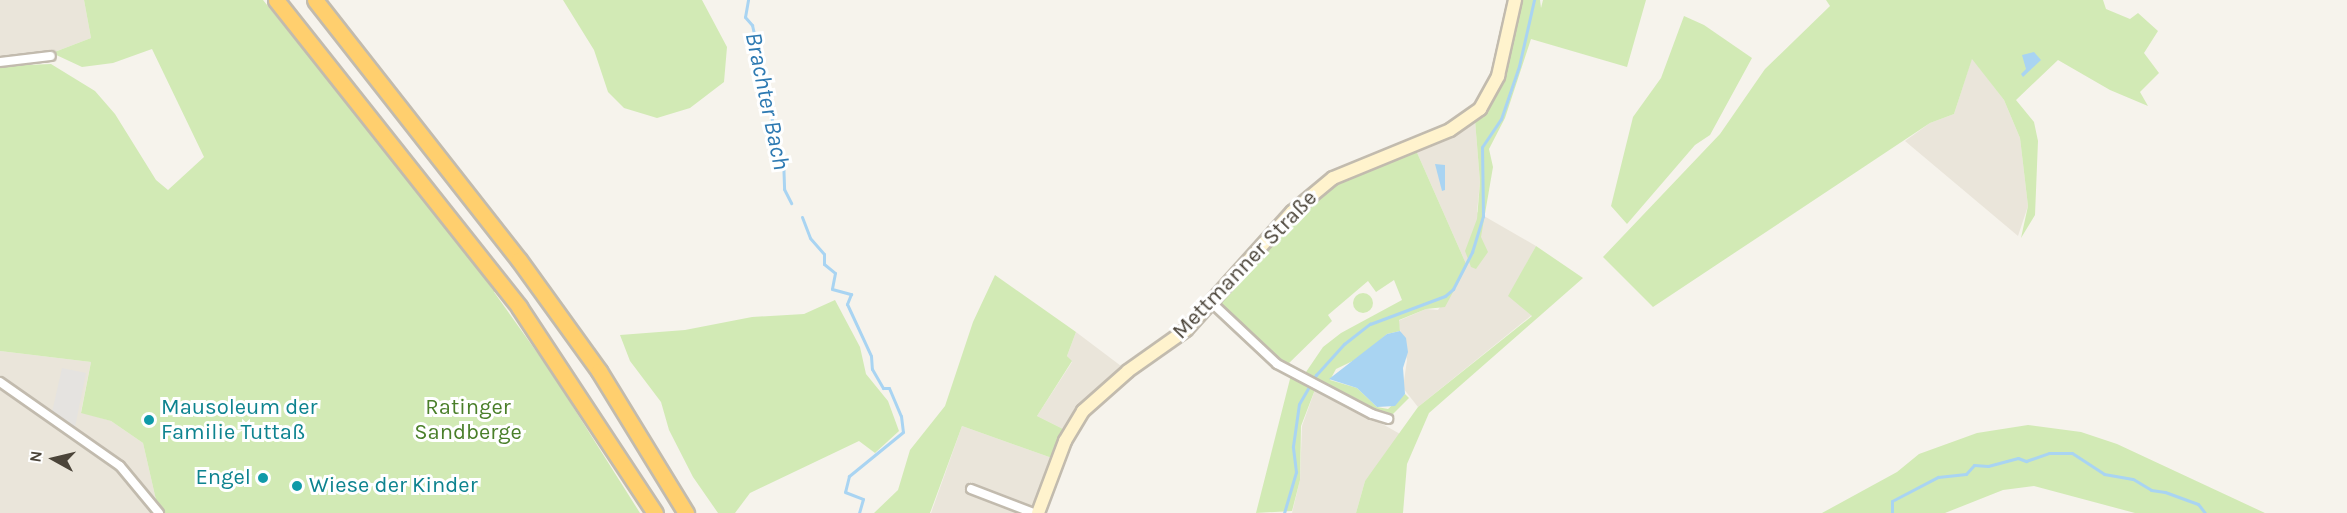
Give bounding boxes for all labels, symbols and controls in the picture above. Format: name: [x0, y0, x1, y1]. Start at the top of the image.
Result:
water label: Brachter Bach: [738, 29, 796, 173]
street label: Mettmanner Straße: [1167, 185, 1323, 345]
place label: Mausoleum der Familie Tuttaß: [161, 394, 318, 446]
park label: Ratinger Sandberge: [414, 394, 522, 446]
marker: Mausoleum der Familie Tuttaß: [142, 413, 156, 427]
north arrow: [24, 429, 84, 489]
text: N: [25, 449, 46, 463]
place label: Engel: [195, 465, 251, 491]
marker: Engel: [256, 471, 270, 485]
place label: Wiese der Kinder: [309, 473, 478, 499]
marker: Wiese der Kinder: [290, 479, 304, 493]

